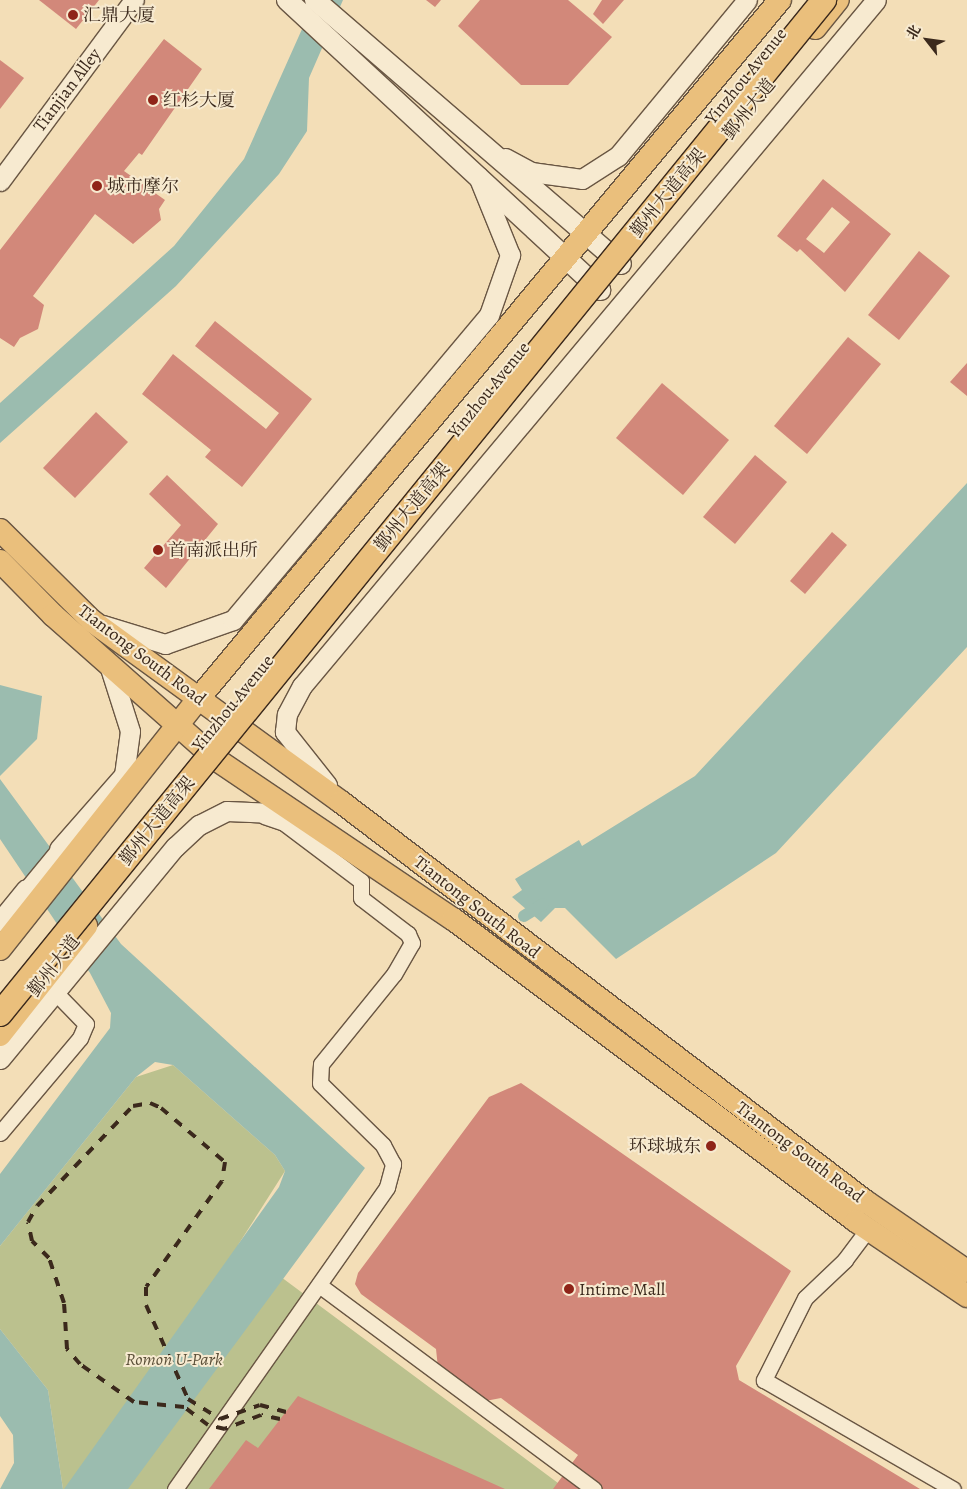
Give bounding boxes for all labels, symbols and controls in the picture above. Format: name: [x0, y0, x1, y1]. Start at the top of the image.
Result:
place label: 汇鼎大厦: [83, 4, 155, 26]
marker: 汇鼎大厦: [67, 9, 79, 21]
north arrow: [902, 15, 952, 65]
text: 北: [902, 21, 925, 43]
street label: Yinzhou Avenue: [701, 23, 791, 129]
street label: Tianjian Alley: [29, 44, 105, 136]
street label: 鄞州大道: [718, 74, 780, 144]
place label: 红杉大厦: [163, 89, 235, 111]
marker: 红杉大厦: [147, 94, 159, 106]
street label: 鄞州大道高架: [626, 144, 710, 242]
place label: 城市摩尔: [107, 175, 179, 197]
marker: 城市摩尔: [91, 180, 103, 192]
street label: Yinzhou Avenue: [444, 337, 534, 443]
street label: 鄞州大道高架: [370, 458, 454, 556]
place label: 首南派出所: [168, 539, 258, 561]
marker: 首南派出所: [152, 544, 164, 556]
street label: Tiantong South Road: [74, 600, 210, 710]
street label: Yinzhou Avenue: [188, 650, 278, 756]
street label: 鄞州大道高架: [115, 772, 199, 870]
street label: Tiantong South Road: [410, 851, 544, 963]
street label: 鄞州大道: [23, 931, 85, 1001]
street label: Tiantong South Road: [732, 1097, 868, 1207]
place label: 环球城东: [629, 1135, 701, 1157]
marker: 环球城东: [705, 1140, 717, 1152]
place label: Intime Mall: [579, 1278, 665, 1300]
marker: Intime Mall: [563, 1283, 575, 1295]
park label: Romon U-Park: [125, 1348, 223, 1370]

